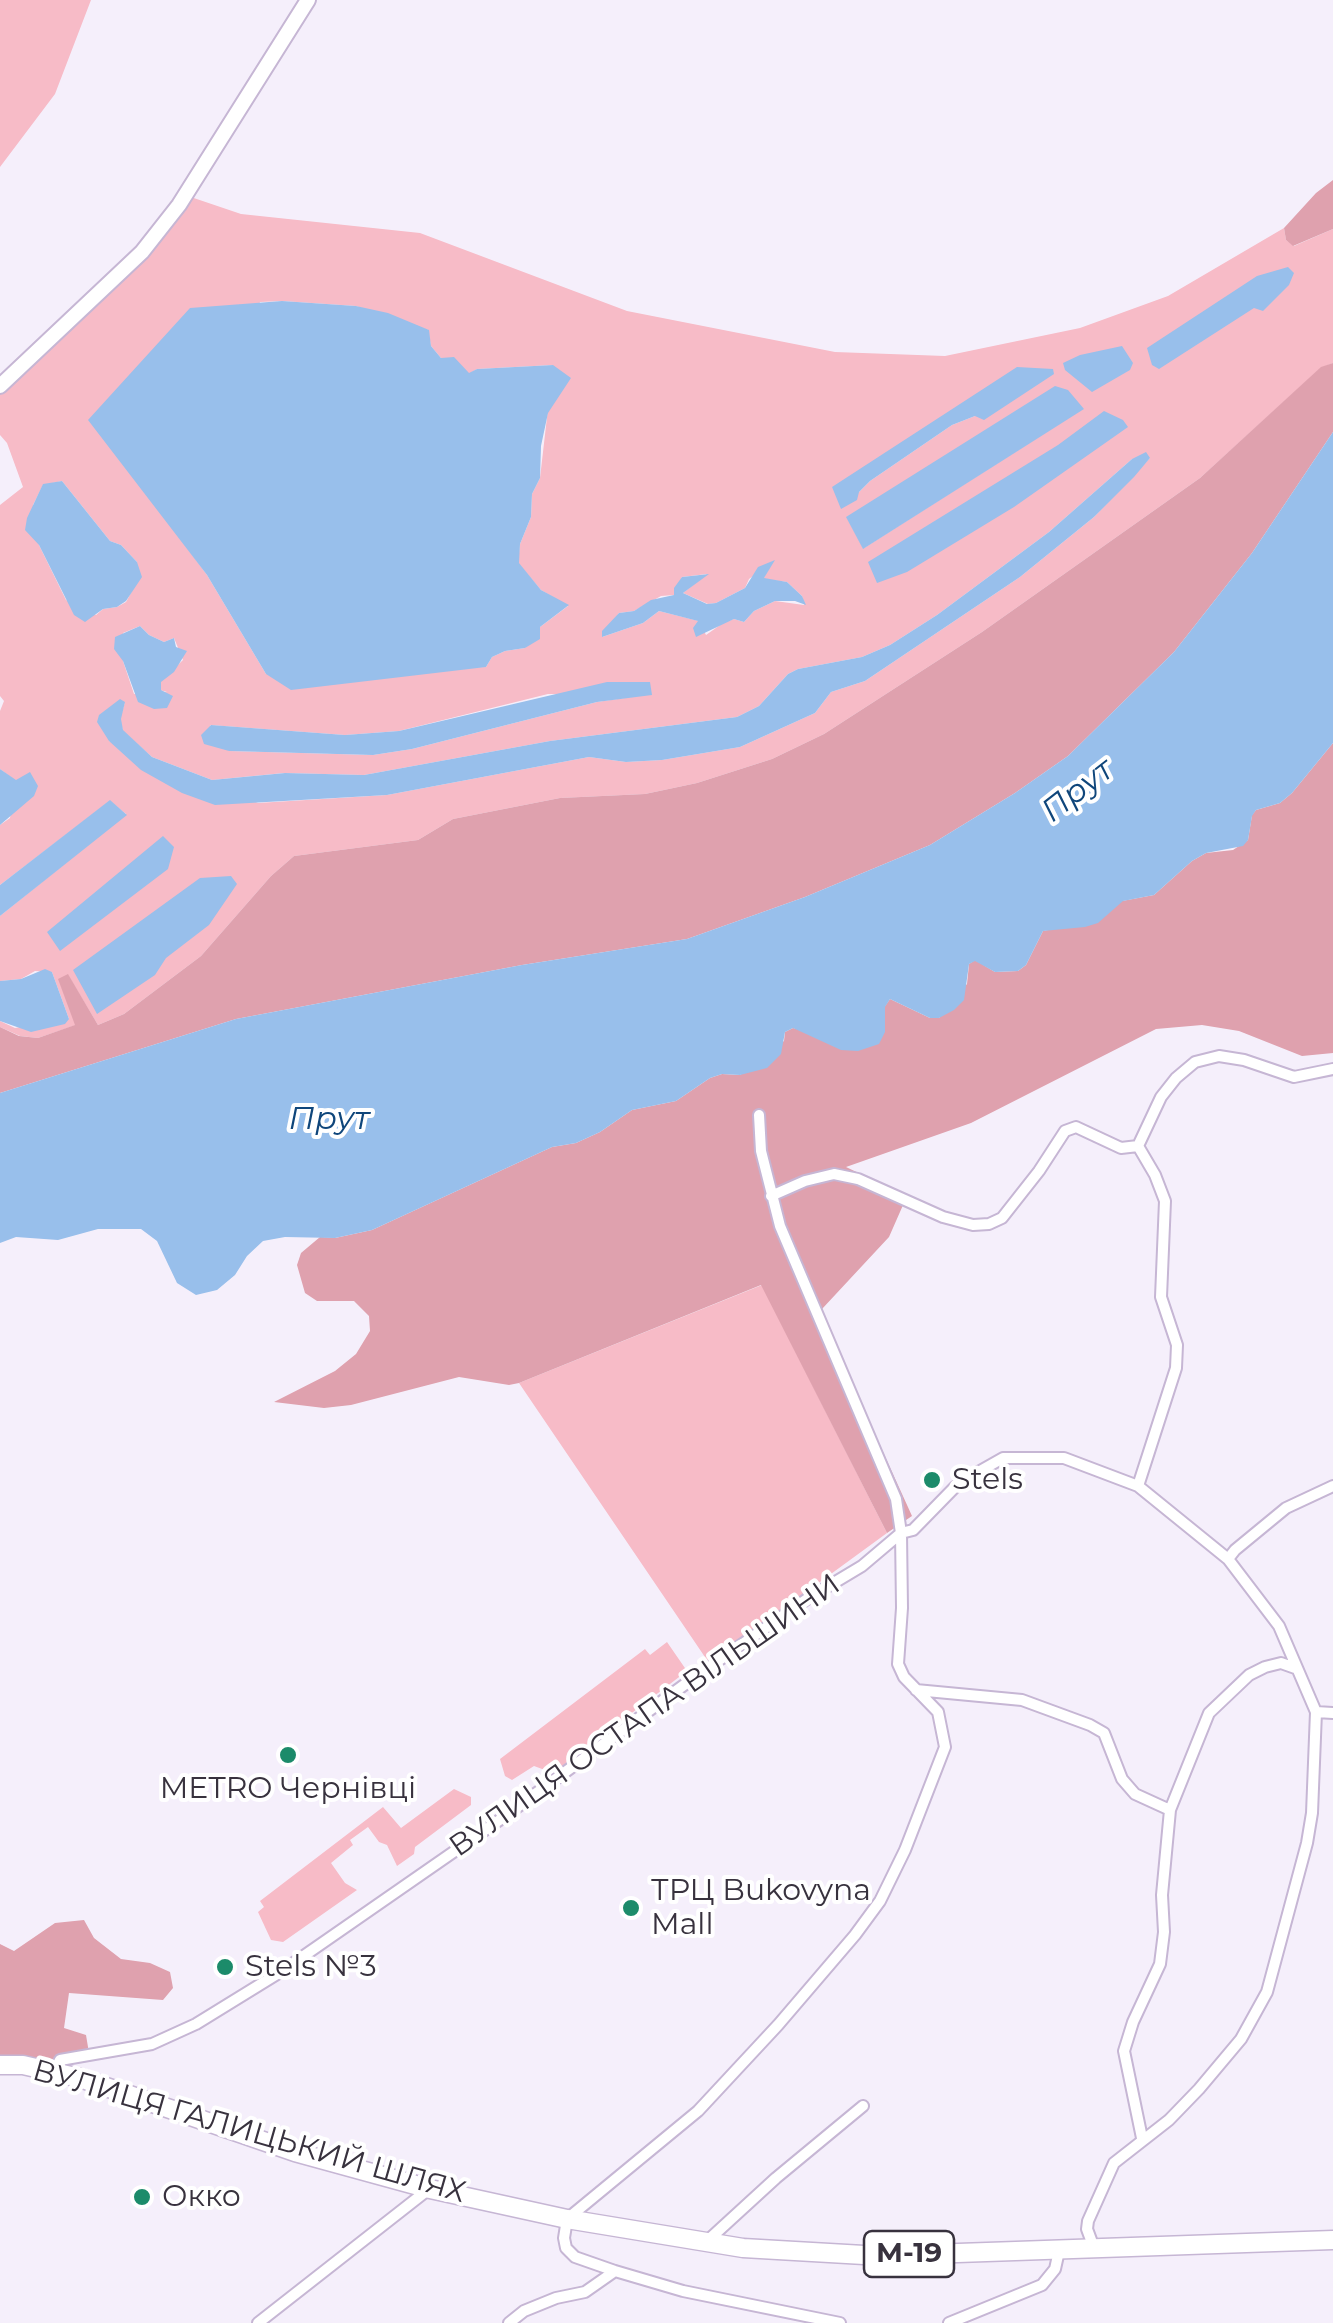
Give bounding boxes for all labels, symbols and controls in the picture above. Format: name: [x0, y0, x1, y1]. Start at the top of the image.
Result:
water label: Прут: [1034, 751, 1122, 831]
water label: Прут: [289, 1101, 369, 1139]
place label: Stels: [952, 1462, 1023, 1498]
marker: Stels: [921, 1469, 943, 1491]
street label: ВУЛИЦЯ ОСТАПА ВІЛЬШИНИ: [443, 1567, 847, 1865]
marker: METRO Чернівці: [277, 1744, 299, 1766]
place label: METRO Чернівці: [160, 1771, 416, 1807]
place label: ТРЦ Bukovyna Mall: [651, 1873, 871, 1944]
marker: ТРЦ Bukovyna Mall: [620, 1897, 642, 1919]
place label: Stels №3: [245, 1949, 377, 1985]
marker: Stels №3: [214, 1956, 236, 1978]
street label: ВУЛИЦЯ ГАЛИЦЬКИЙ ШЛЯХ: [28, 2053, 470, 2211]
place label: Окко: [162, 2179, 241, 2215]
marker: Окко: [131, 2186, 153, 2208]
road number: М-19: [864, 2231, 954, 2277]

